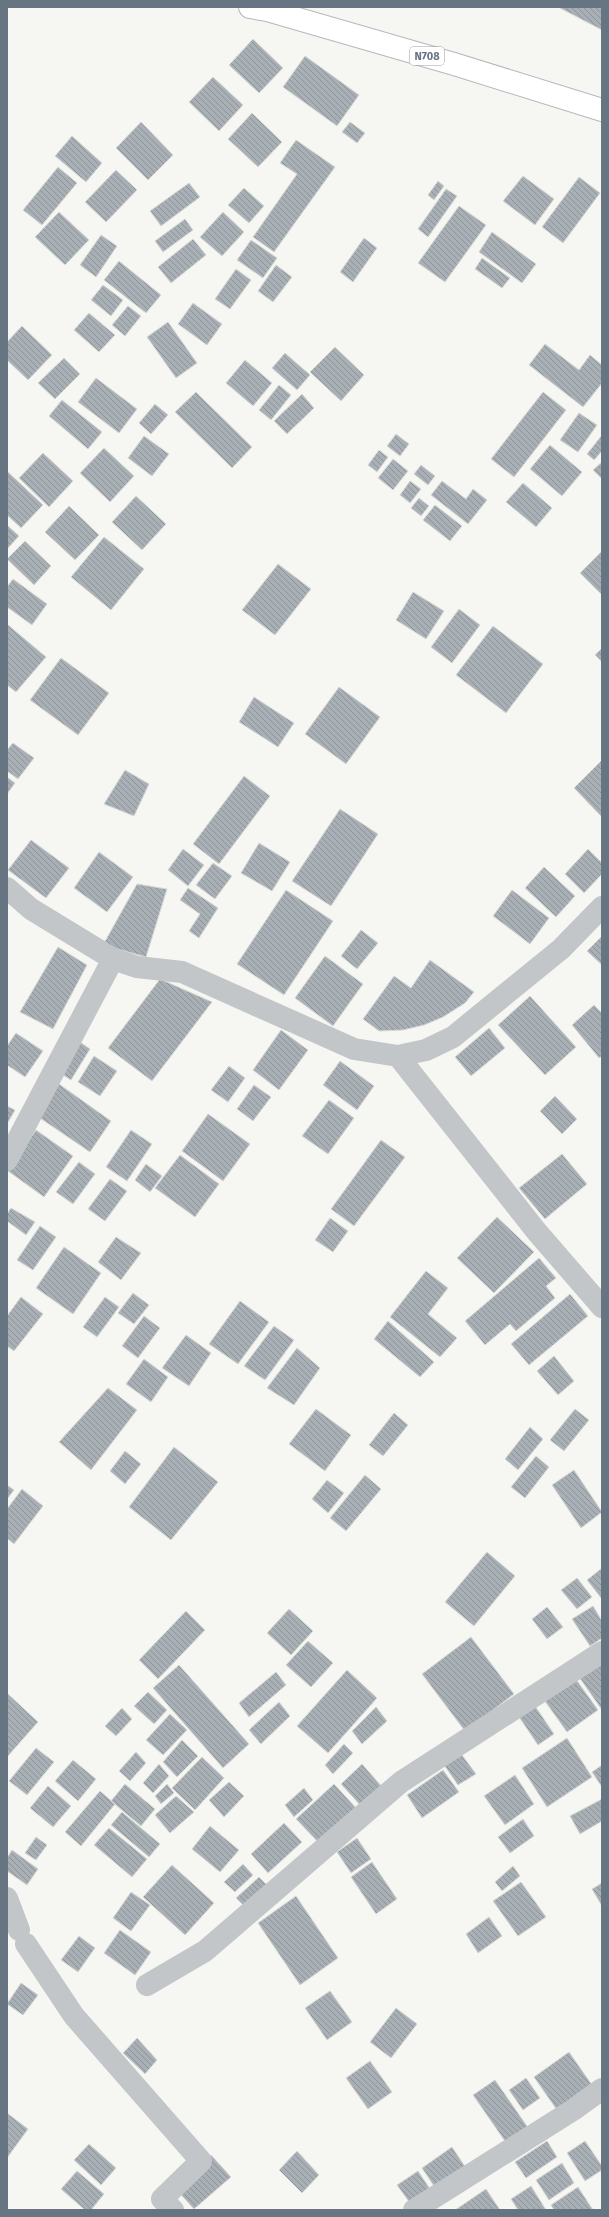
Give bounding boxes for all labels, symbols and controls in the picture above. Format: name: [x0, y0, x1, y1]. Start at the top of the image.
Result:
road number: N708: [410, 47, 444, 65]

